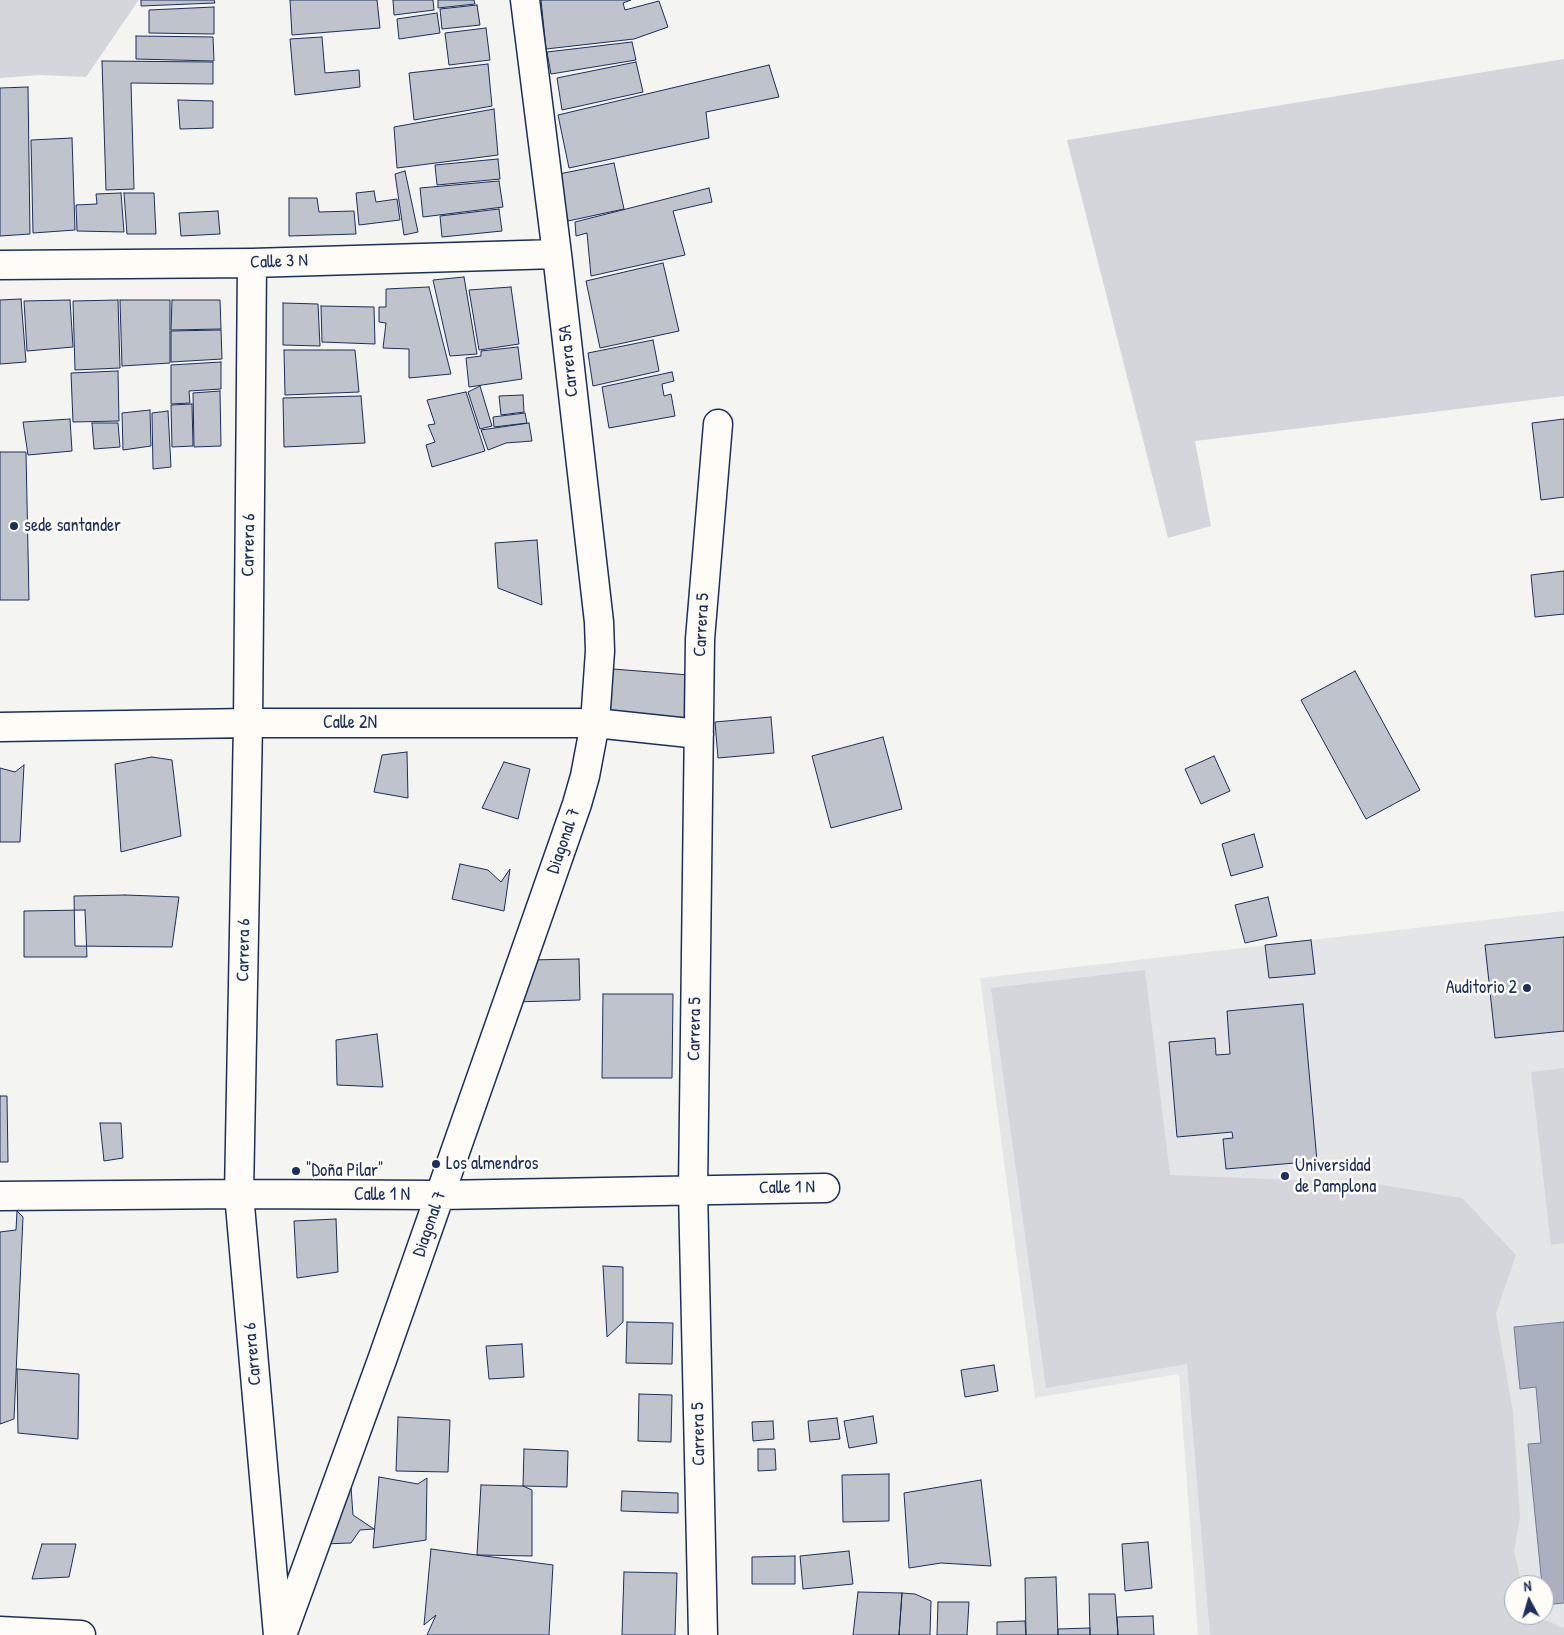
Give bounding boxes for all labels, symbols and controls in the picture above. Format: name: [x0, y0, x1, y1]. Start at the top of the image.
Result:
street label: Calle 3 N: [250, 250, 308, 274]
street label: Carrera 5A: [554, 324, 584, 398]
street label: Carrera 6: [238, 513, 260, 577]
place label: sede santander: [24, 515, 121, 537]
marker: sede santander: [8, 520, 20, 532]
street label: Carrera 5: [690, 593, 714, 657]
street label: Calle 2N: [323, 712, 377, 734]
street label: Diagonal 7: [543, 805, 585, 877]
street label: Carrera 6: [233, 918, 255, 982]
place label: Auditorio 2: [1446, 977, 1517, 999]
marker: Auditorio 2: [1521, 982, 1533, 994]
street label: Carrera 5: [684, 997, 706, 1061]
place label: Los almendros: [446, 1153, 539, 1175]
place label: Universidad de Pamplona: [1295, 1155, 1376, 1198]
marker: Los almendros: [430, 1158, 442, 1170]
place label: "Doña Pilar": [306, 1160, 384, 1182]
marker: "Doña Pilar": [290, 1165, 302, 1177]
marker: Universidad de Pamplona: [1279, 1170, 1291, 1182]
street label: Calle 1 N: [759, 1177, 815, 1199]
street label: Calle 1 N: [354, 1184, 410, 1206]
street label: Diagonal 7: [409, 1188, 451, 1260]
street label: Carrera 6: [239, 1322, 267, 1386]
street label: Carrera 5: [688, 1402, 710, 1466]
north arrow: [1504, 1575, 1554, 1625]
text: N: [1523, 1576, 1532, 1595]

